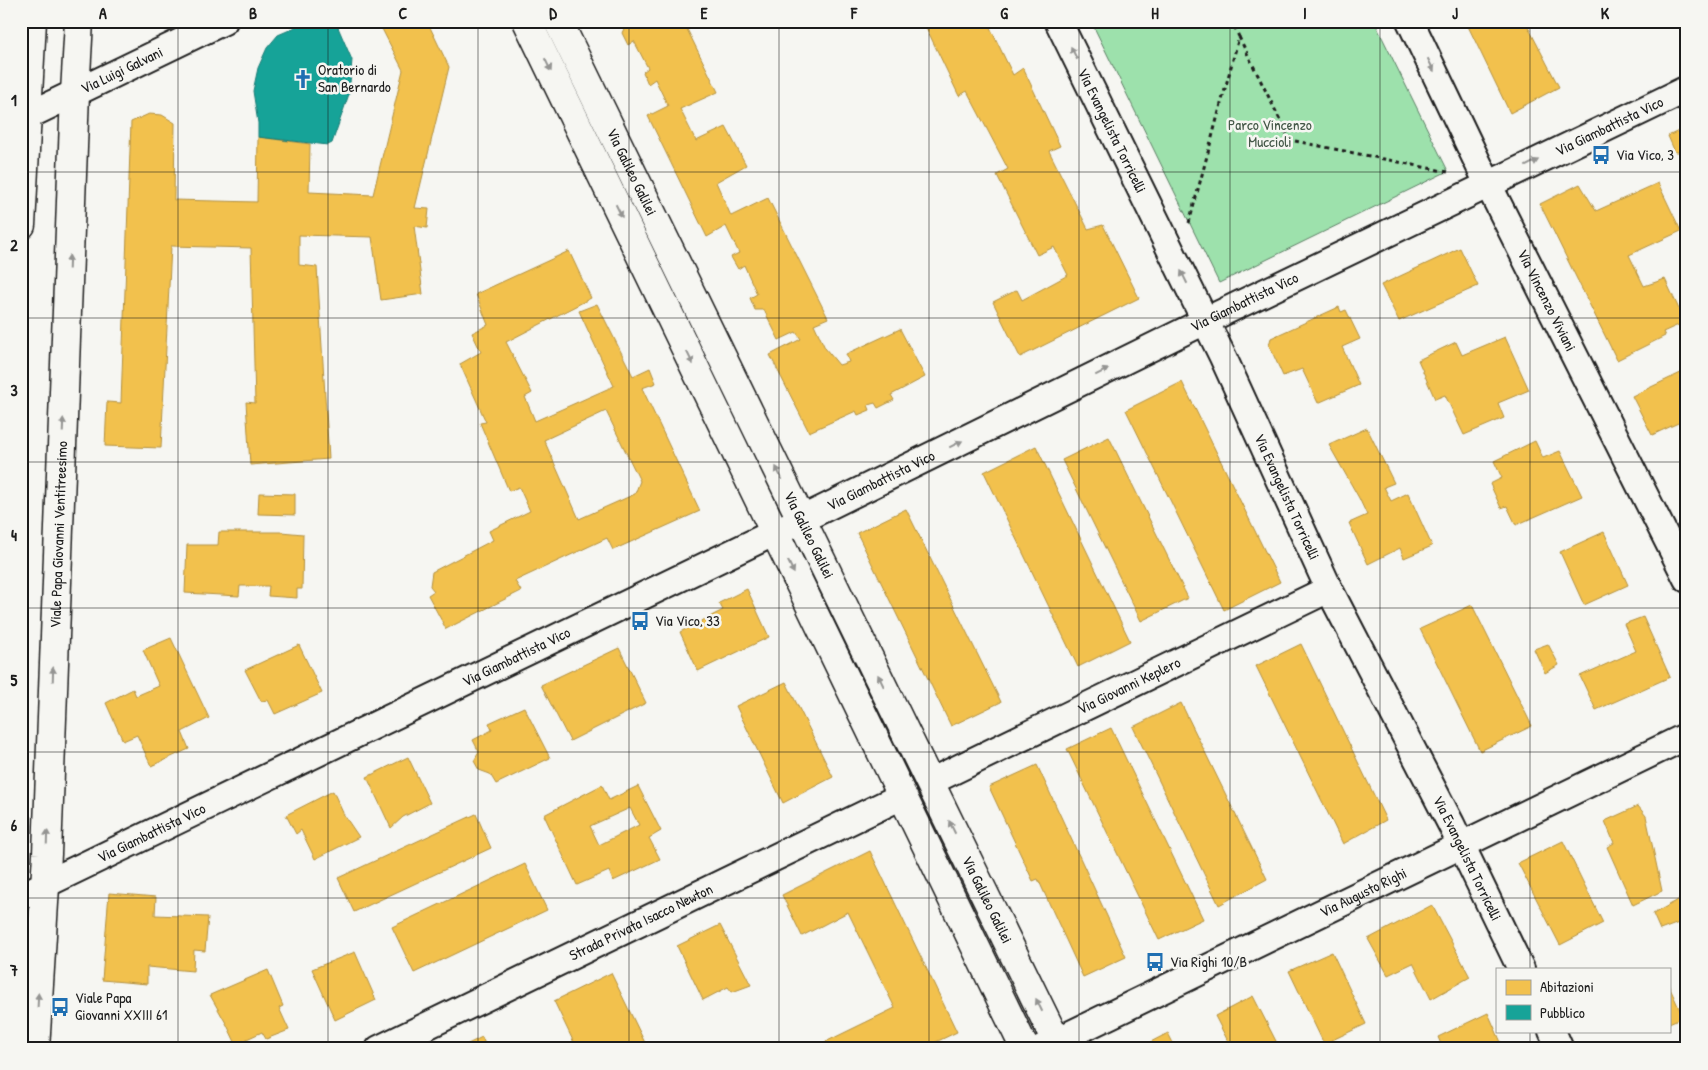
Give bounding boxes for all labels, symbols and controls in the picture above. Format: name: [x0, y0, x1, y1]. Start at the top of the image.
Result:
text: A: [99, 2, 107, 24]
text: B: [249, 2, 257, 24]
text: C: [399, 2, 408, 24]
text: D: [549, 2, 557, 24]
text: E: [700, 2, 708, 24]
text: F: [850, 2, 858, 24]
text: G: [1000, 2, 1008, 24]
text: H: [1151, 2, 1159, 24]
text: I: [1303, 2, 1307, 24]
text: J: [1452, 2, 1458, 24]
text: K: [1601, 2, 1610, 24]
street label: Via Luigi Galvani: [77, 41, 166, 99]
one-way arrow: [1069, 46, 1077, 60]
one-way arrow: [544, 58, 552, 72]
one-way arrow: [1427, 58, 1435, 72]
place label: Oratorio di San Bernardo: [318, 59, 391, 97]
street label: Via Evangelista Torricelli: [1073, 64, 1152, 196]
church icon: Oratorio di San Bernardo: [292, 68, 314, 90]
text: 1: [11, 89, 17, 111]
street label: Via Giambattista Vico: [1552, 91, 1667, 161]
park label: Parco Vincenzo Muccioli: [1228, 114, 1312, 152]
street label: Via Galileo Galilei: [602, 124, 662, 219]
bus stop icon: Via Vico, 3: [1590, 144, 1612, 166]
place label: Via Vico, 3: [1616, 144, 1674, 165]
one-way arrow: [1524, 159, 1539, 167]
one-way arrow: [615, 204, 623, 218]
text: 2: [10, 234, 18, 256]
street label: Via Vincenzo Viviani: [1513, 246, 1582, 355]
one-way arrow: [66, 254, 74, 270]
street label: Via Giambattista Vico: [1187, 267, 1302, 337]
one-way arrow: [1179, 270, 1188, 285]
one-way arrow: [686, 350, 694, 365]
one-way arrow: [1094, 368, 1109, 376]
text: 3: [10, 379, 18, 401]
one-way arrow: [59, 416, 67, 432]
street label: Via Evangelista Torricelli: [1249, 430, 1325, 563]
one-way arrow: [949, 440, 963, 448]
street label: Viale Papa Giovanni Ventitreesimo: [44, 441, 72, 628]
street label: Via Giambattista Vico: [823, 445, 938, 515]
one-way arrow: [775, 465, 783, 480]
street label: Via Galileo Galilei: [779, 488, 840, 582]
text: 4: [11, 524, 17, 546]
one-way arrow: [787, 560, 795, 574]
bus stop icon: Via Vico, 33: [629, 610, 651, 632]
place label: Via Vico, 33: [655, 610, 720, 631]
street label: Via Giambattista Vico: [459, 622, 574, 692]
street label: Via Giovanni Keplero: [1074, 651, 1184, 719]
one-way arrow: [50, 666, 58, 682]
text: 5: [11, 669, 18, 691]
one-way arrow: [877, 674, 885, 689]
street label: Via Evangelista Torricelli: [1428, 792, 1507, 924]
street label: Via Giambattista Vico: [94, 798, 209, 868]
text: 6: [11, 814, 18, 836]
one-way arrow: [948, 820, 957, 835]
one-way arrow: [44, 828, 52, 844]
street label: Via Galileo Galilei: [957, 852, 1018, 947]
street label: Via Augusto Righi: [1316, 862, 1410, 922]
street label: Strada Privata Isacco Newton: [565, 878, 716, 965]
bus stop icon: Via Righi 10/B: [1144, 951, 1166, 973]
place label: Via Righi 10/B: [1170, 951, 1247, 972]
text: 7: [9, 959, 18, 981]
legend: [1496, 968, 1670, 1032]
text: Abitazioni: [1540, 976, 1594, 997]
place label: Viale Papa Giovanni XXIII 61: [75, 987, 167, 1025]
one-way arrow: [34, 992, 42, 1008]
bus stop icon: Viale Papa Giovanni XXIII 61: [49, 996, 71, 1018]
one-way arrow: [1035, 998, 1043, 1012]
text: Pubblico: [1540, 1002, 1585, 1023]

